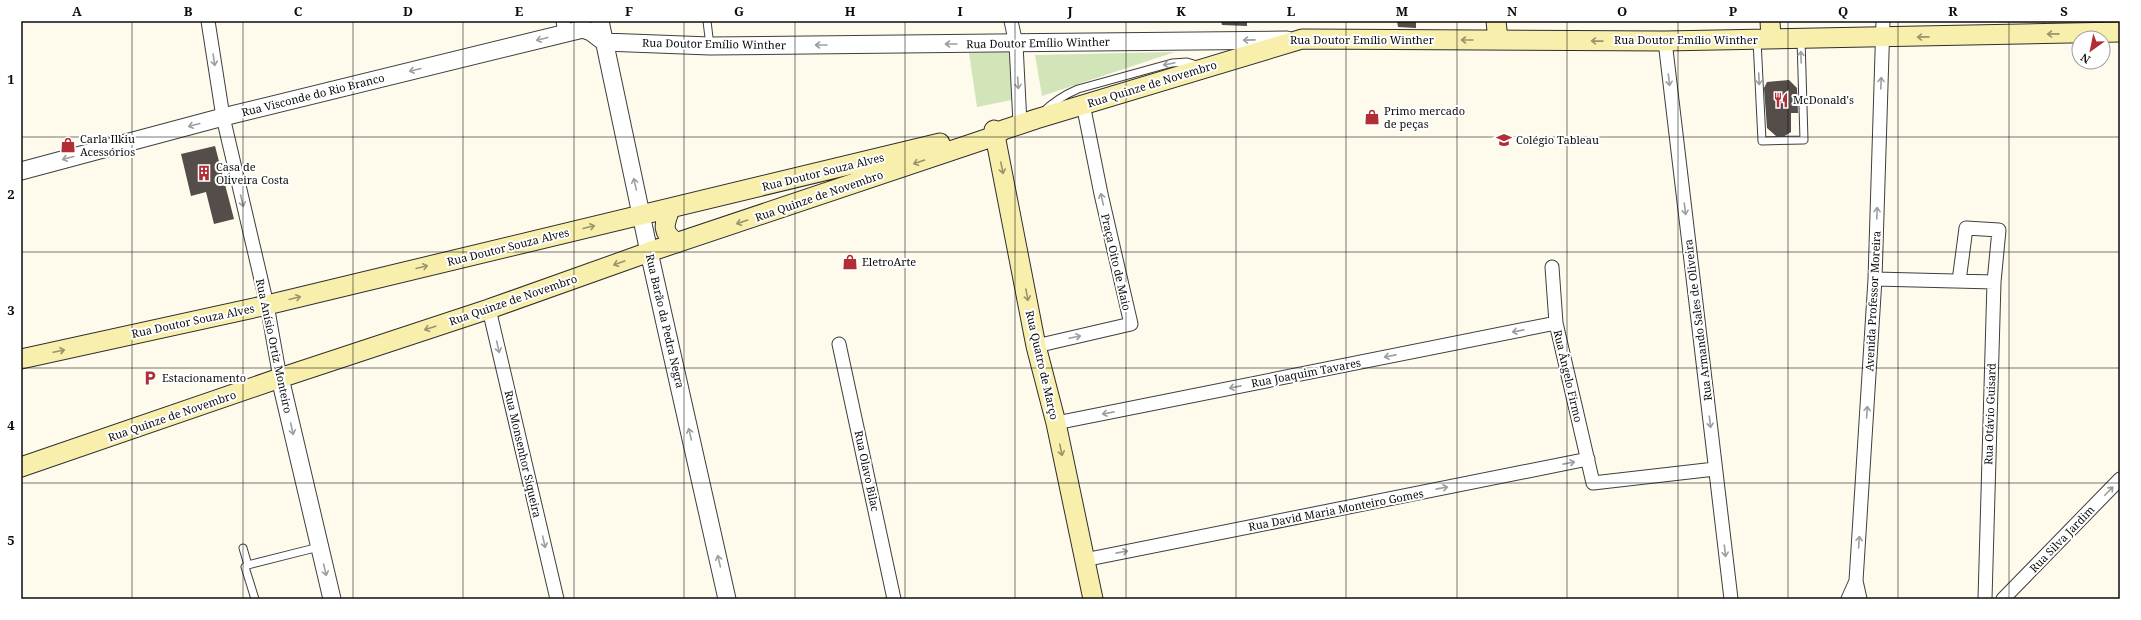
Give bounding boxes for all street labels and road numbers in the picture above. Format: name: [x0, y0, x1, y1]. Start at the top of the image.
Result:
street label: Rua Doutor Emílio Winther: [1290, 32, 1435, 47]
street label: Rua Doutor Emílio Winther: [1614, 32, 1759, 47]
street label: Rua Doutor Emílio Winther: [966, 34, 1111, 51]
street label: Rua Doutor Emílio Winther: [642, 35, 787, 52]
street label: Rua Quinze de Novembro: [1085, 57, 1218, 110]
street label: Rua Visconde do Rio Branco: [240, 70, 386, 120]
street label: Rua Doutor Souza Alves: [760, 149, 885, 194]
street label: Rua Quinze de Novembro: [753, 167, 885, 225]
street label: Praça Oito de Maio: [1098, 212, 1135, 312]
street label: Rua Doutor Souza Alves: [445, 224, 570, 269]
street label: Avenida Professor Moreira: [1861, 230, 1884, 372]
street label: Rua Armando Sales de Oliveira: [1680, 238, 1715, 402]
street label: Rua Barão da Pedra Negra: [643, 252, 688, 390]
street label: Rua Quinze de Novembro: [447, 271, 579, 329]
street label: Rua Anísio Ortiz Monteiro: [253, 277, 296, 415]
street label: Rua Doutor Souza Alves: [130, 300, 256, 341]
street label: Rua Quatro de Março: [1023, 309, 1062, 421]
street label: Rua Ângelo Firmo: [1551, 328, 1586, 424]
street label: Rua Joaquim Tavares: [1250, 355, 1362, 391]
street label: Rua Otávio Guisard: [1980, 362, 1999, 465]
street label: Rua Quinze de Novembro: [106, 387, 238, 445]
street label: Rua Monsenhor Siqueira: [502, 389, 545, 519]
street label: Rua Olavo Bilac: [852, 429, 883, 513]
street label: Rua David Maria Monteiro Gomes: [1247, 485, 1425, 534]
street label: Rua Silva Jardim: [2026, 502, 2098, 575]

